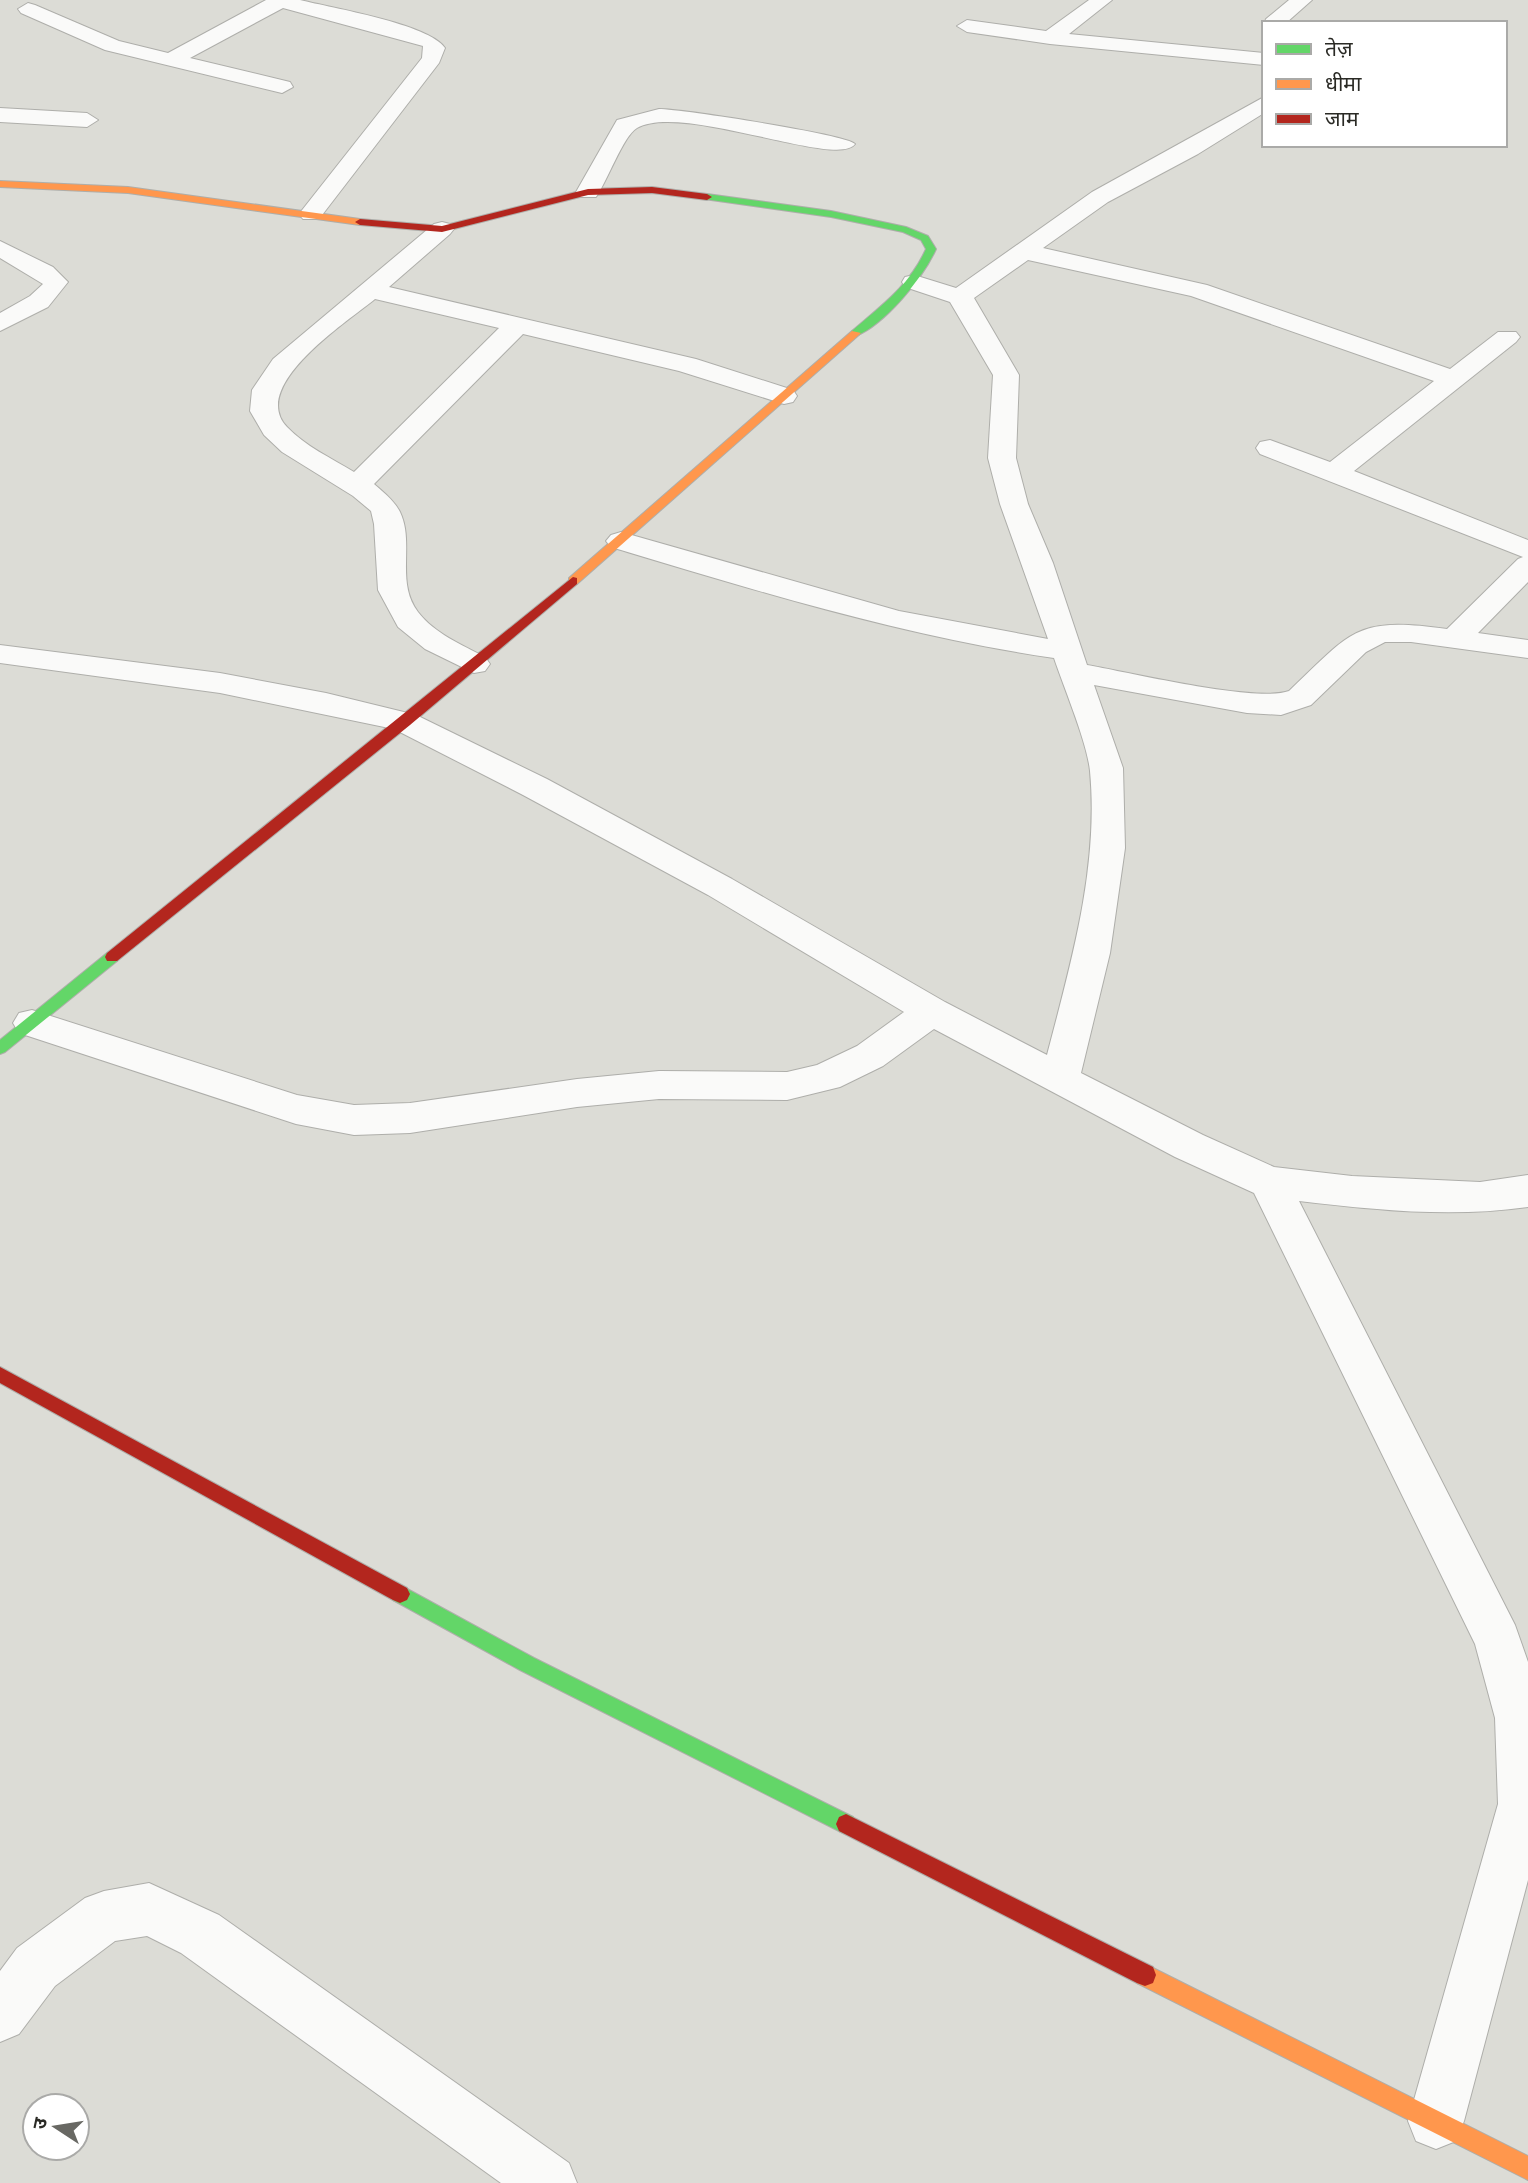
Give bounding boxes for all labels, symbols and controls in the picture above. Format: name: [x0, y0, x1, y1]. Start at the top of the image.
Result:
legend: [1262, 21, 1507, 147]
text: तेज़: [1325, 37, 1353, 61]
text: धीमा: [1325, 72, 1362, 96]
text: जाम: [1325, 107, 1359, 131]
north arrow: [21, 2092, 91, 2162]
text: उ: [28, 2115, 52, 2131]

